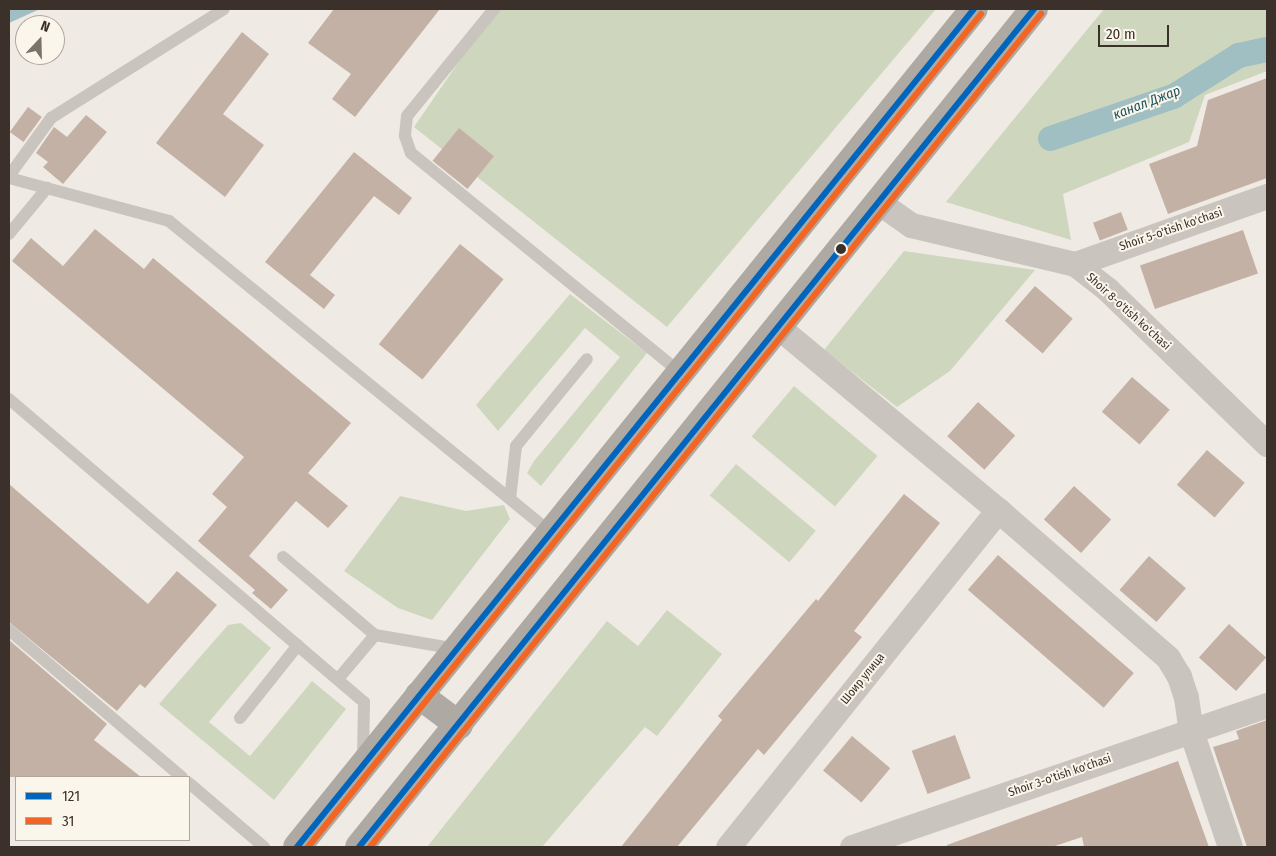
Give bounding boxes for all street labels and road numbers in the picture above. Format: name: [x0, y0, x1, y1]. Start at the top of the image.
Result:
street label: Shoir 5-o'tish ko'chasi: [1118, 206, 1224, 254]
street label: Shoir 8-o'tish ko'chasi: [1083, 270, 1173, 354]
street label: Шоир улица: [838, 650, 888, 708]
street label: Shoir 3-o'tish ko'chasi: [1007, 752, 1113, 800]

